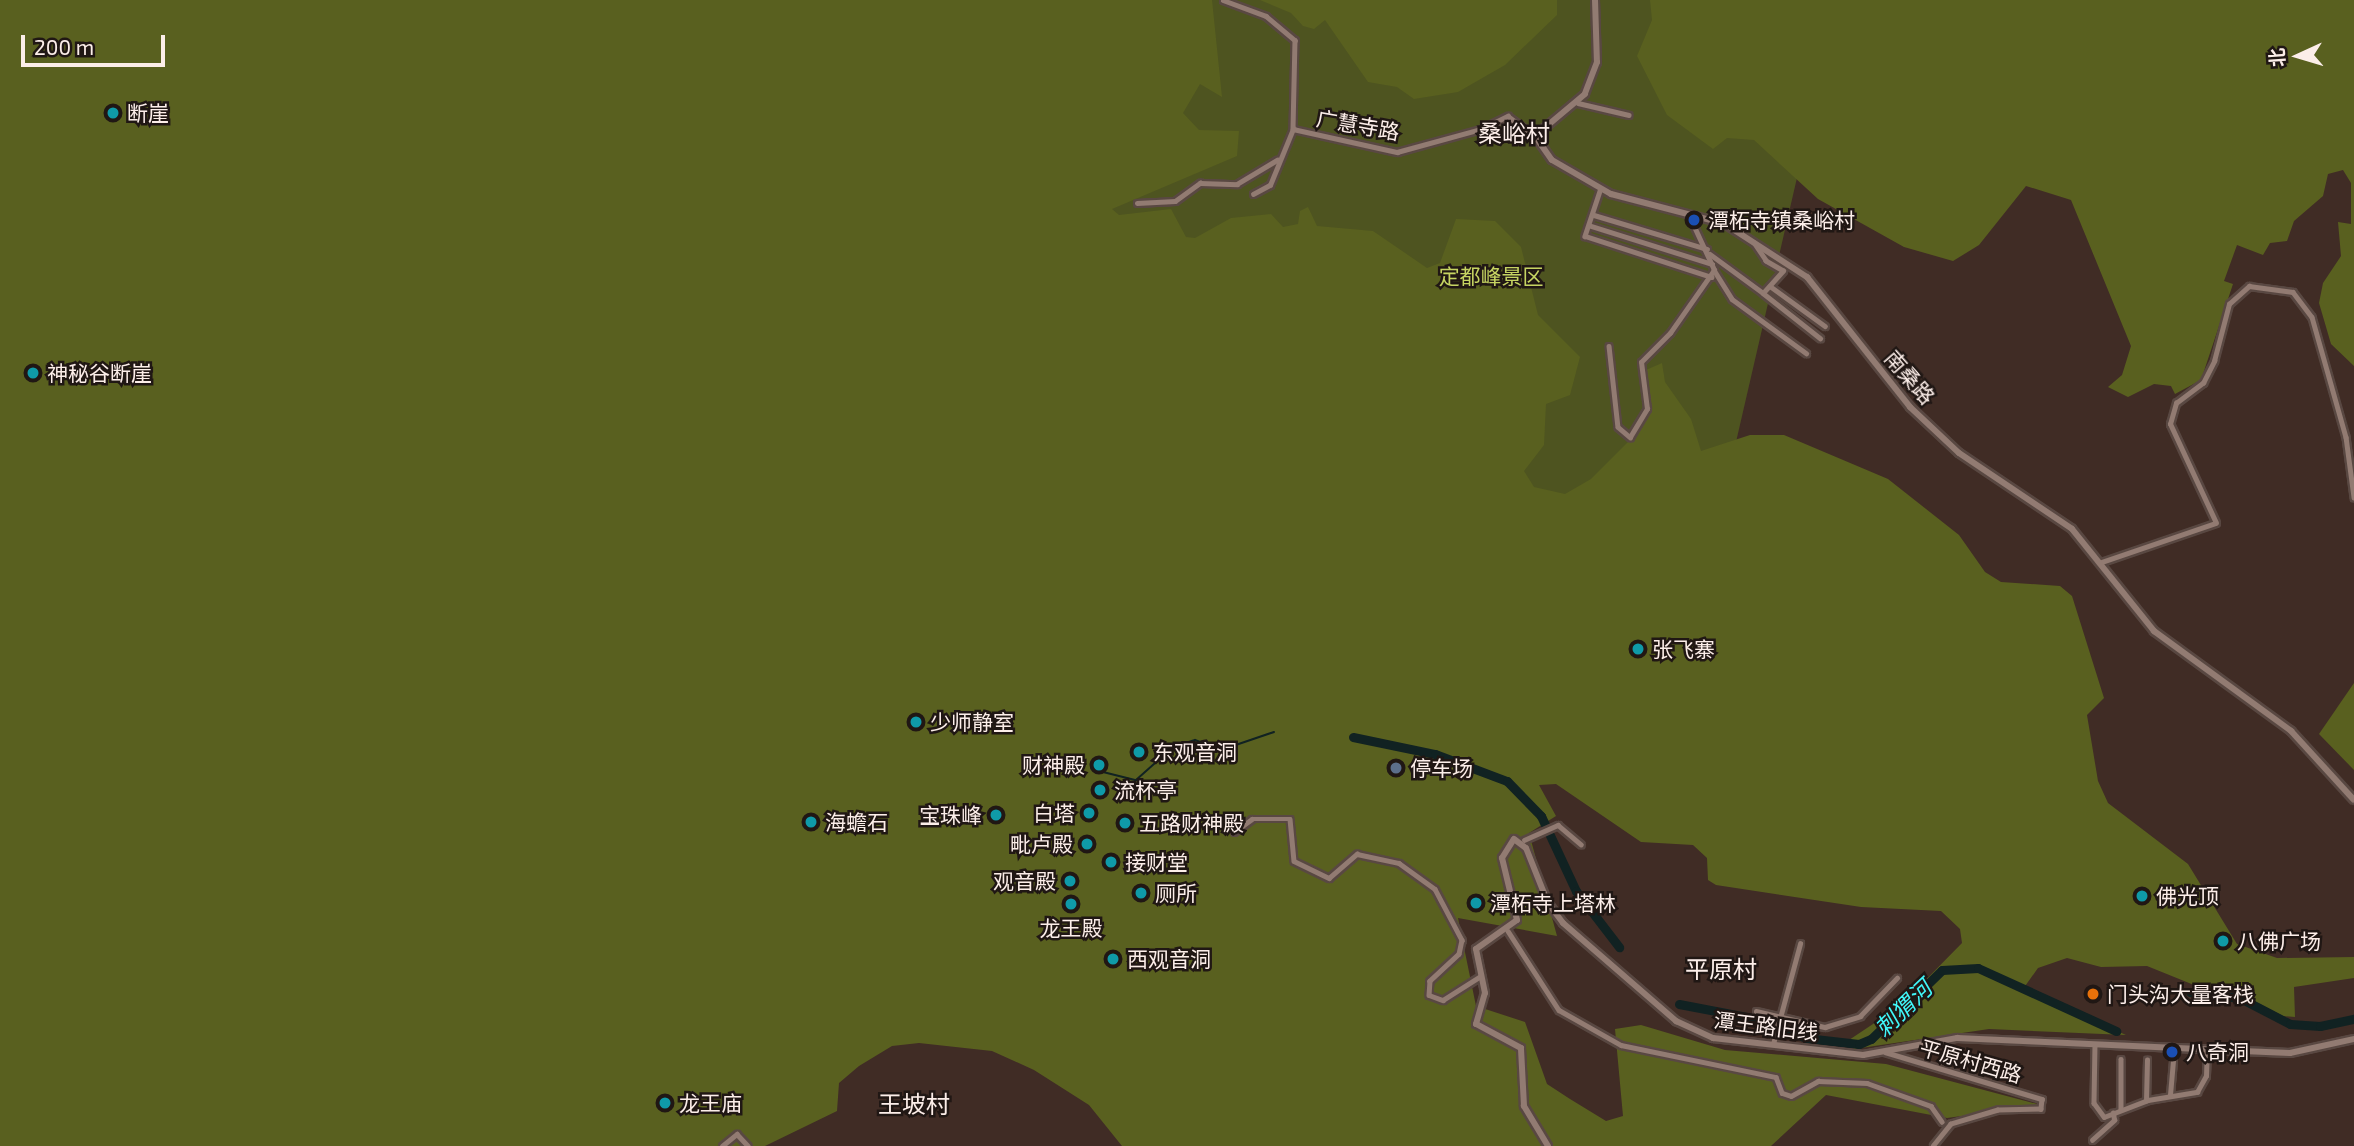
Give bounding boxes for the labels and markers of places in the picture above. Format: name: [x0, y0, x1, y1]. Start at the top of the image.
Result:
place label: 断崖: [127, 100, 169, 126]
marker: 断崖: [105, 105, 121, 121]
place label: 潭柘寺镇桑峪村: [1708, 207, 1855, 233]
marker: 潭柘寺镇桑峪村: [1686, 212, 1702, 228]
place label: 神秘谷断崖: [47, 360, 152, 386]
marker: 神秘谷断崖: [25, 365, 41, 381]
place label: 张飞寨: [1652, 636, 1715, 662]
marker: 张飞寨: [1630, 641, 1646, 657]
place label: 少师静室: [930, 709, 1014, 735]
marker: 少师静室: [908, 714, 924, 730]
place label: 东观音洞: [1153, 739, 1237, 765]
marker: 东观音洞: [1131, 744, 1147, 760]
place label: 财神殿: [1022, 752, 1085, 778]
place label: 停车场: [1410, 755, 1473, 781]
marker: 财神殿: [1091, 757, 1107, 773]
marker: 停车场: [1388, 760, 1404, 776]
place label: 流杯亭: [1114, 777, 1177, 803]
marker: 流杯亭: [1092, 782, 1108, 798]
place label: 白塔: [1033, 800, 1075, 826]
place label: 宝珠峰: [919, 802, 982, 828]
marker: 白塔: [1081, 805, 1097, 821]
marker: 宝珠峰: [988, 807, 1004, 823]
place label: 海蟾石: [825, 809, 888, 835]
place label: 五路财神殿: [1139, 810, 1244, 836]
marker: 海蟾石: [803, 814, 819, 830]
marker: 五路财神殿: [1117, 815, 1133, 831]
place label: 毗卢殿: [1010, 831, 1073, 857]
marker: 毗卢殿: [1079, 836, 1095, 852]
place label: 接财堂: [1125, 849, 1188, 875]
marker: 接财堂: [1103, 854, 1119, 870]
place label: 观音殿: [993, 868, 1056, 894]
marker: 观音殿: [1062, 873, 1078, 889]
place label: 厕所: [1155, 880, 1197, 906]
place label: 佛光顶: [2156, 883, 2219, 909]
marker: 厕所: [1133, 885, 1149, 901]
marker: 佛光顶: [2134, 888, 2150, 904]
place label: 潭柘寺上塔林: [1490, 890, 1616, 916]
marker: 潭柘寺上塔林: [1468, 895, 1484, 911]
marker: 龙王殿: [1063, 896, 1079, 912]
place label: 龙王殿: [1040, 915, 1102, 941]
place label: 八佛广场: [2237, 928, 2321, 954]
marker: 八佛广场: [2215, 933, 2231, 949]
place label: 西观音洞: [1127, 946, 1211, 972]
marker: 西观音洞: [1105, 951, 1121, 967]
place label: 门头沟大量客栈: [2107, 981, 2254, 1007]
marker: 门头沟大量客栈: [2085, 986, 2101, 1002]
place label: 八奇洞: [2186, 1039, 2249, 1065]
marker: 八奇洞: [2164, 1044, 2180, 1060]
place label: 龙王庙: [679, 1090, 742, 1116]
marker: 龙王庙: [657, 1095, 673, 1111]

